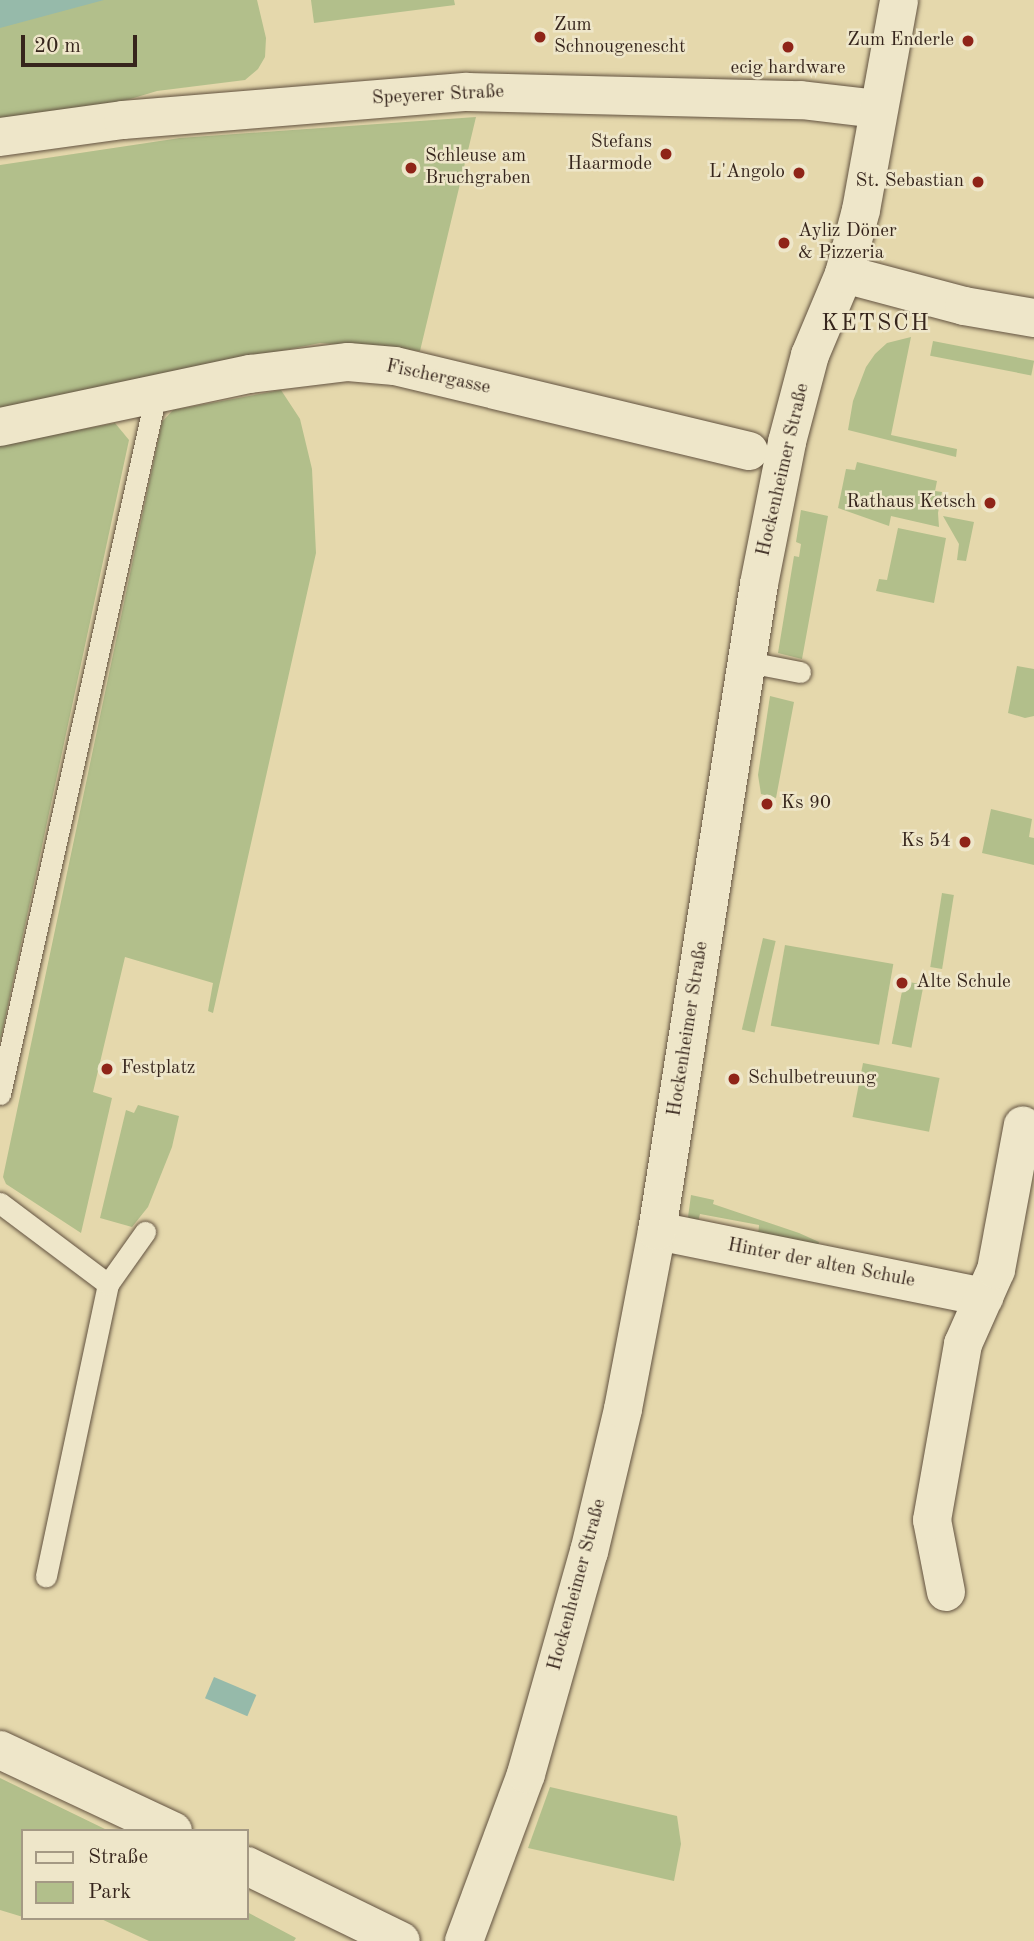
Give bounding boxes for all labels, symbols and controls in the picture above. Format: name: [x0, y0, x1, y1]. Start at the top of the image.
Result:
place label: Zum Schnougenescht: [554, 15, 686, 59]
scale bar: [24, 21, 140, 65]
marker: Zum Schnougenescht: [532, 29, 548, 45]
place label: Zum Enderle: [847, 30, 954, 52]
marker: Zum Enderle: [960, 33, 976, 49]
text: 20 m: [34, 36, 81, 57]
marker: ecig hardware: [780, 39, 796, 55]
place label: ecig hardware: [730, 58, 846, 80]
street label: Speyerer Straße: [371, 81, 505, 111]
place label: Stefans Haarmode: [567, 132, 652, 176]
place label: Schleuse am Bruchgraben: [425, 146, 531, 190]
marker: Stefans Haarmode: [658, 146, 674, 162]
marker: Schleuse am Bruchgraben: [403, 160, 419, 176]
place label: L'Angolo: [709, 162, 785, 184]
marker: L'Angolo: [791, 165, 807, 181]
place label: St. Sebastian: [856, 171, 964, 193]
marker: St. Sebastian: [970, 174, 986, 190]
place label: Ayliz Döner & Pizzeria: [798, 221, 897, 265]
marker: Ayliz Döner & Pizzeria: [776, 235, 792, 251]
district label: KETSCH: [822, 310, 930, 338]
street label: Fischergasse: [384, 356, 492, 400]
street label: Hockenheimer Straße: [753, 381, 815, 559]
place label: Rathaus Ketsch: [846, 492, 976, 514]
marker: Rathaus Ketsch: [982, 495, 998, 511]
place label: Ks 90: [781, 793, 831, 815]
marker: Ks 90: [759, 796, 775, 812]
place label: Ks 54: [901, 831, 951, 853]
marker: Ks 54: [957, 834, 973, 850]
street label: Hockenheimer Straße: [664, 940, 714, 1118]
place label: Alte Schule: [916, 972, 1011, 994]
marker: Alte Schule: [894, 975, 910, 991]
place label: Festplatz: [121, 1058, 195, 1080]
marker: Festplatz: [99, 1061, 115, 1077]
place label: Schulbetreuung: [748, 1068, 876, 1090]
marker: Schulbetreuung: [726, 1071, 742, 1087]
street label: Hinter der alten Schule: [725, 1235, 917, 1293]
street label: Hockenheimer Straße: [544, 1497, 612, 1673]
legend: [21, 1829, 248, 1920]
text: Straße: [88, 1847, 148, 1868]
text: Park: [88, 1882, 131, 1903]

